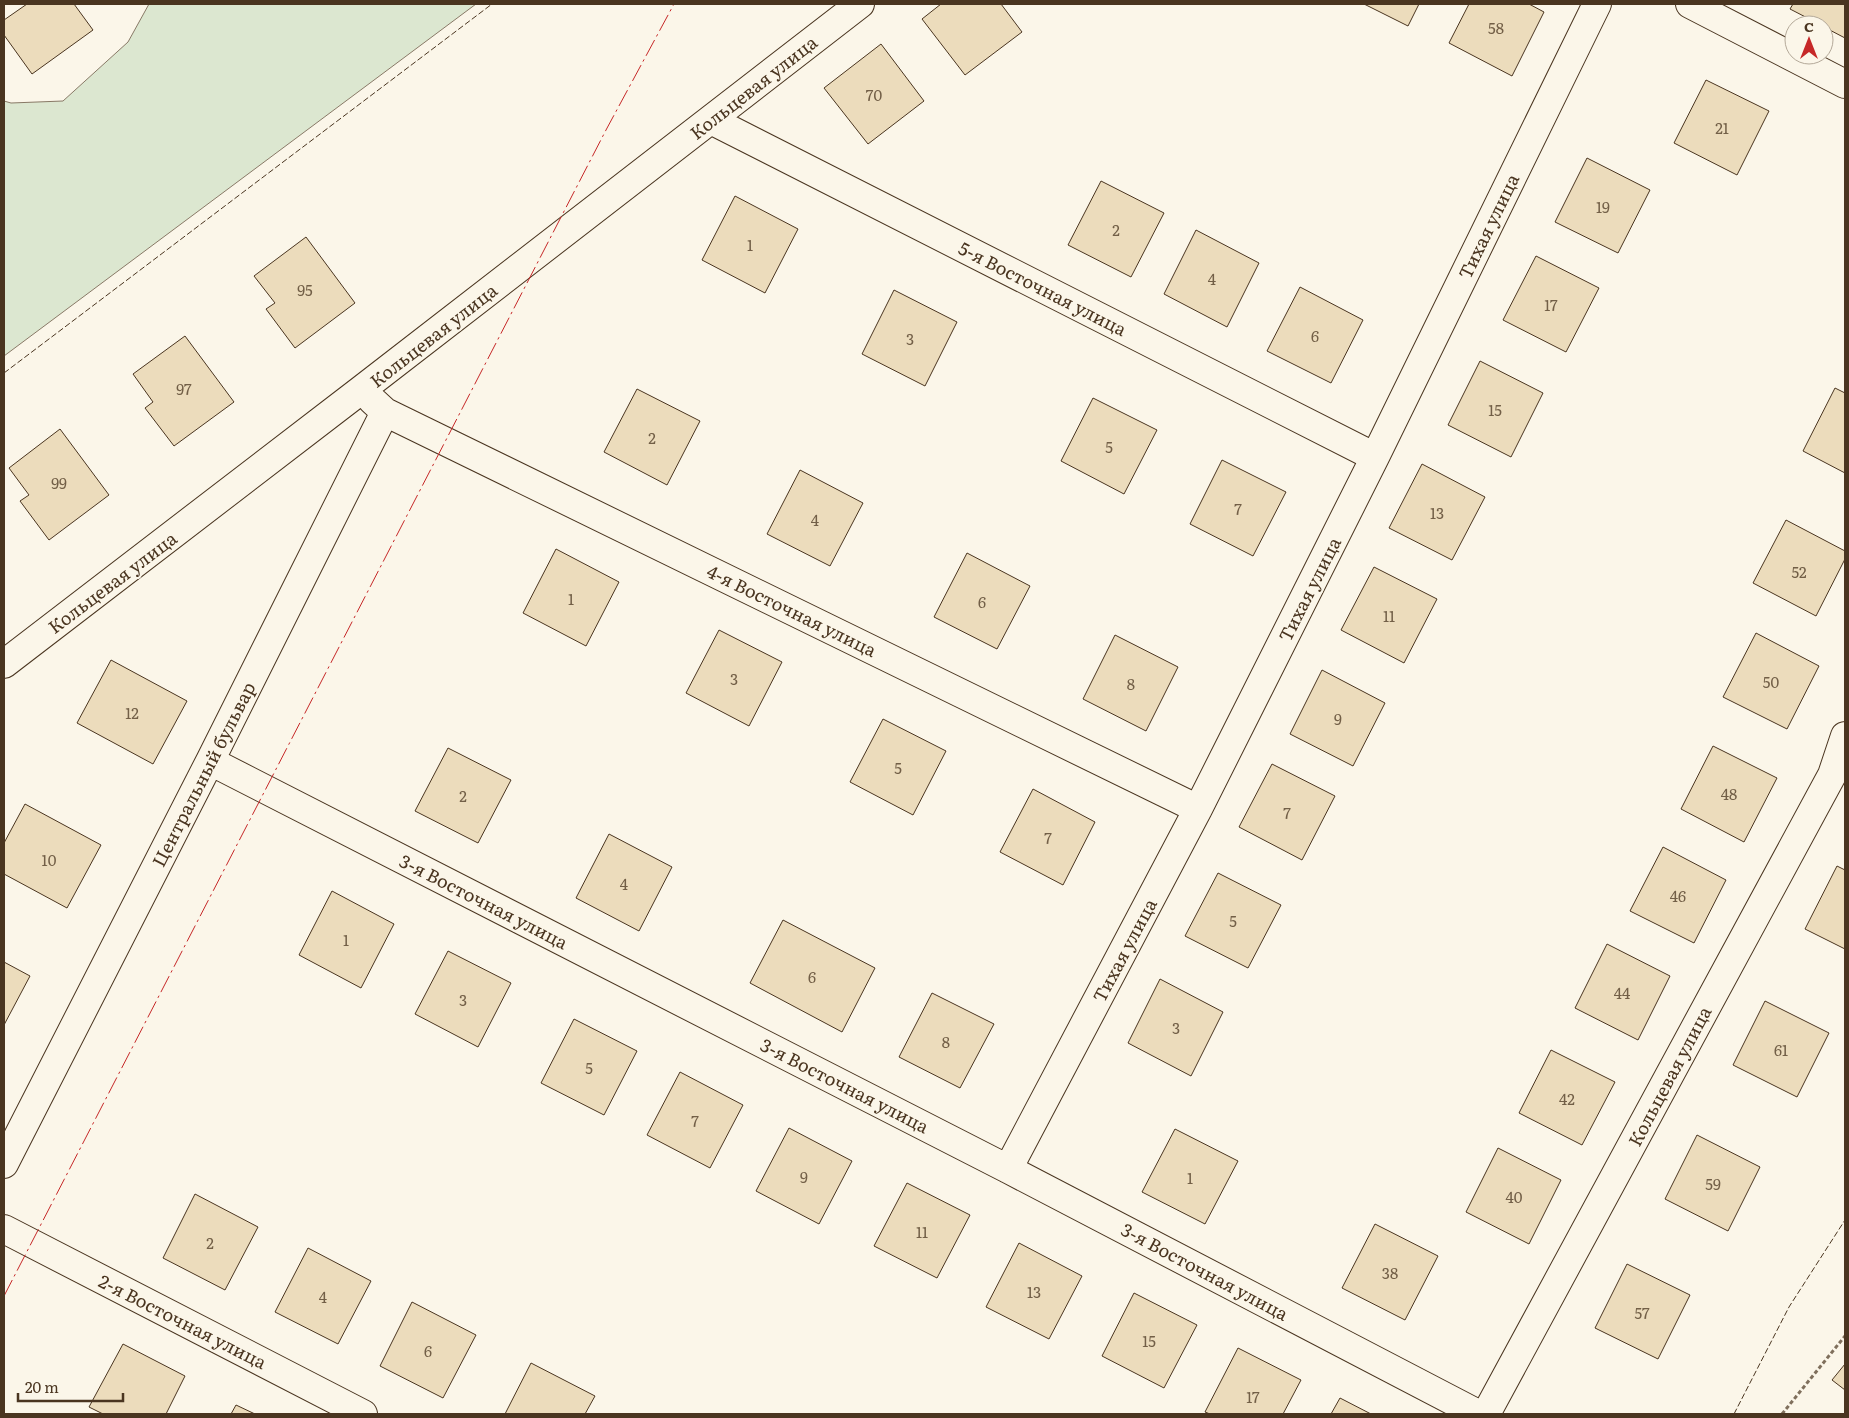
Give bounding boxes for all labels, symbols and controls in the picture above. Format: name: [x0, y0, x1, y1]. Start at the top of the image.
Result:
north arrow: [1784, 15, 1834, 65]
house number: 58: [1488, 16, 1504, 39]
text: С: [1804, 16, 1814, 36]
street label: Кольцевая улица: [683, 28, 823, 145]
house number: 70: [866, 83, 882, 106]
house number: 21: [1715, 116, 1729, 139]
street label: Тихая улица: [1451, 168, 1525, 283]
house number: 19: [1596, 195, 1610, 218]
house number: 2: [1112, 218, 1120, 241]
house number: 1: [747, 233, 753, 256]
street label: 5-я Восточная улица: [954, 234, 1132, 342]
house number: 4: [1208, 267, 1216, 290]
street label: Кольцевая улица: [363, 276, 503, 393]
house number: 95: [297, 278, 313, 301]
house number: 17: [1544, 293, 1558, 316]
house number: 6: [1311, 324, 1319, 347]
house number: 3: [906, 327, 914, 350]
house number: 97: [176, 377, 192, 400]
house number: 15: [1488, 398, 1502, 421]
house number: 2: [648, 426, 656, 449]
house number: 5: [1105, 435, 1113, 458]
house number: 99: [51, 471, 67, 494]
house number: 7: [1234, 497, 1242, 520]
house number: 13: [1430, 501, 1444, 524]
house number: 4: [811, 508, 819, 531]
street label: Кольцевая улица: [42, 524, 182, 640]
street label: Тихая улица: [1271, 532, 1347, 646]
street label: 4-я Восточная улица: [703, 557, 882, 663]
house number: 52: [1791, 560, 1807, 583]
house number: 1: [568, 587, 574, 610]
house number: 6: [978, 590, 986, 613]
house number: 11: [1383, 604, 1395, 627]
house number: 3: [730, 667, 738, 690]
house number: 50: [1763, 670, 1779, 693]
house number: 8: [1127, 672, 1135, 695]
street label: Центральный бульвар: [145, 677, 261, 871]
house number: 12: [125, 701, 139, 724]
house number: 9: [1334, 707, 1342, 730]
house number: 5: [894, 756, 902, 779]
house number: 48: [1721, 782, 1737, 805]
house number: 2: [459, 784, 467, 807]
house number: 7: [1283, 801, 1291, 824]
house number: 7: [1044, 826, 1052, 849]
street label: 3-я Восточная улица: [395, 847, 573, 955]
house number: 10: [42, 848, 57, 871]
house number: 4: [620, 872, 628, 895]
house number: 46: [1670, 884, 1686, 907]
street label: Тихая улица: [1085, 893, 1163, 1007]
house number: 5: [1229, 909, 1237, 932]
house number: 1: [343, 928, 349, 951]
house number: 6: [808, 965, 816, 988]
house number: 44: [1614, 981, 1630, 1004]
house number: 3: [459, 988, 467, 1011]
street label: Кольцевая улица: [1621, 1001, 1718, 1151]
house number: 3: [1172, 1016, 1180, 1039]
house number: 8: [942, 1030, 950, 1053]
street label: 3-я Восточная улица: [756, 1031, 934, 1139]
house number: 61: [1774, 1038, 1788, 1061]
house number: 5: [585, 1056, 593, 1079]
house number: 42: [1559, 1087, 1575, 1110]
house number: 7: [691, 1109, 699, 1132]
house number: 9: [800, 1165, 808, 1188]
house number: 1: [1187, 1166, 1193, 1189]
house number: 59: [1705, 1172, 1721, 1195]
house number: 40: [1506, 1185, 1523, 1208]
street label: 3-я Восточная улица: [1117, 1215, 1294, 1327]
house number: 11: [916, 1220, 928, 1243]
house number: 2: [206, 1231, 214, 1254]
house number: 38: [1382, 1261, 1398, 1284]
street label: 2-я Восточная улица: [94, 1267, 272, 1375]
house number: 13: [1027, 1280, 1041, 1303]
house number: 4: [319, 1285, 327, 1308]
house number: 57: [1634, 1301, 1650, 1324]
house number: 15: [1142, 1329, 1156, 1352]
house number: 6: [424, 1339, 432, 1362]
scale bar: [18, 1370, 122, 1402]
text: 20 m: [25, 1375, 59, 1398]
house number: 17: [1246, 1385, 1260, 1408]

